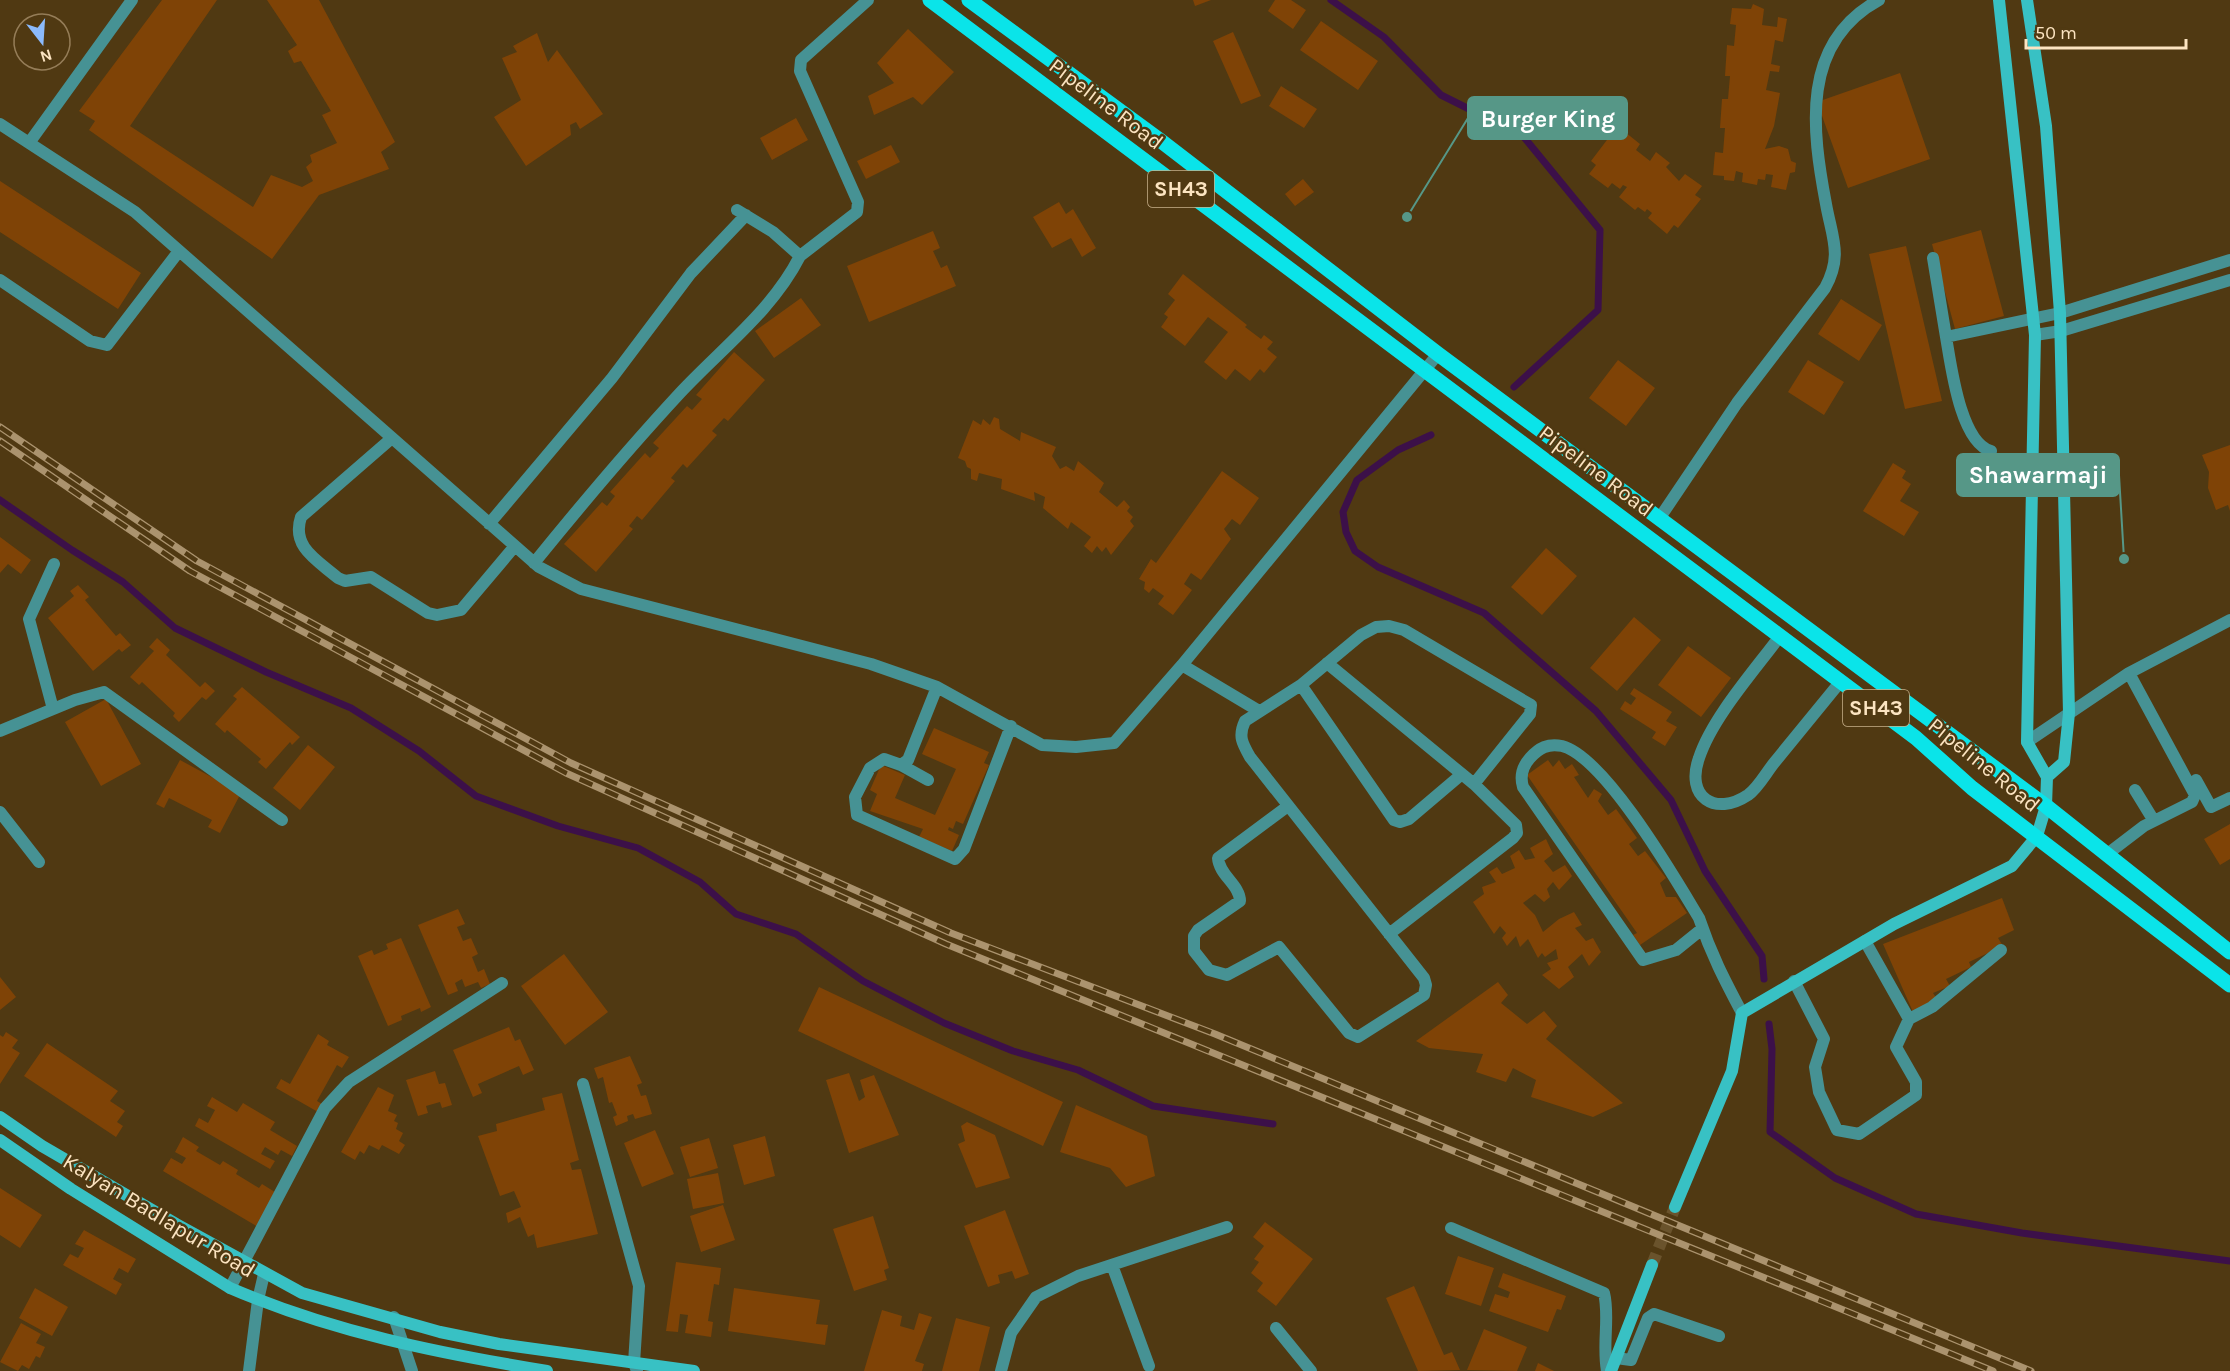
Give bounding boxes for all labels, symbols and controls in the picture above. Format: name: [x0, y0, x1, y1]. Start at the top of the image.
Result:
north arrow: [12, 12, 72, 72]
scale bar: [2026, 12, 2186, 50]
text: 50 m: [2035, 22, 2077, 44]
text: N: [38, 45, 55, 67]
street label: Pipeline Road: [1044, 53, 1168, 155]
callout: Burger King: [1468, 97, 1627, 139]
text: Burger King: [1481, 105, 1615, 133]
road number: SH43: [1148, 171, 1214, 207]
street label: Pipeline Road: [1534, 420, 1658, 522]
callout: Shawarmaji: [1957, 454, 2119, 496]
text: Shawarmaji: [1969, 461, 2107, 489]
road number: SH43: [1843, 690, 1909, 726]
street label: Pipeline Road: [1923, 712, 2045, 818]
street label: Kalyan Badlapur Road: [58, 1148, 260, 1284]

